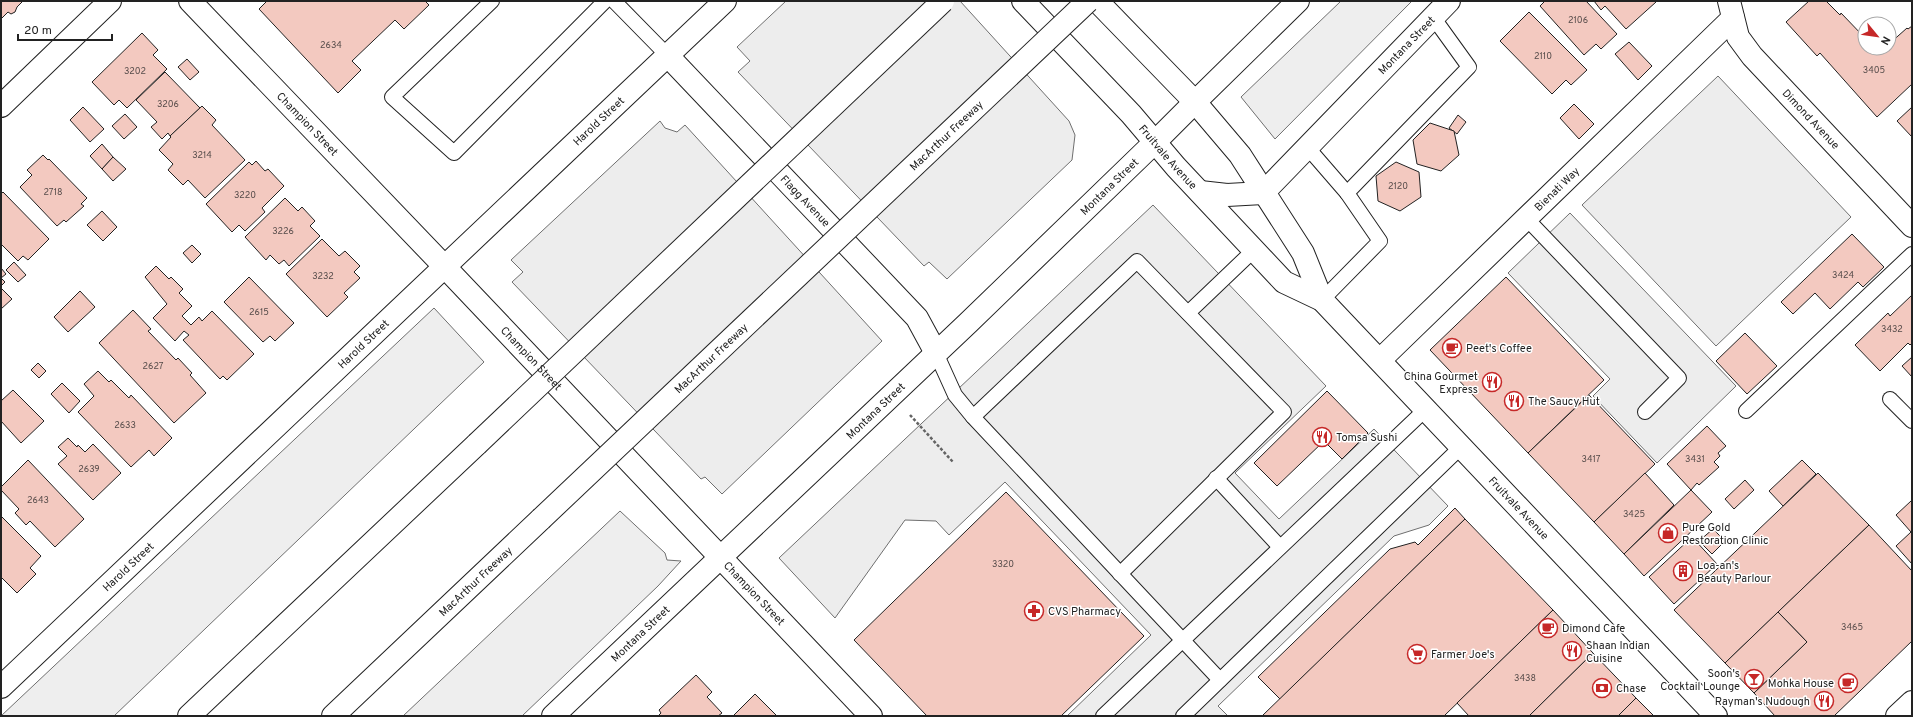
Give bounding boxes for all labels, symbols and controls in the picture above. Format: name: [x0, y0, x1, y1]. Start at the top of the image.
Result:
street label: Montana Street: [1376, 14, 1439, 78]
house number: 2106: [1568, 15, 1588, 26]
scale bar: [18, 16, 112, 42]
north arrow: [1857, 16, 1897, 56]
text: 20 m: [24, 23, 52, 39]
text: N: [1877, 34, 1893, 47]
house number: 2634: [320, 40, 342, 51]
house number: 2110: [1534, 51, 1552, 62]
house number: 3405: [1863, 65, 1885, 76]
house number: 3202: [124, 66, 146, 77]
street label: Dimond Avenue: [1779, 87, 1842, 153]
street label: Champion Street: [273, 90, 341, 159]
street label: Harold Street: [571, 94, 628, 149]
street label: MacArthur Freeway: [907, 98, 987, 174]
house number: 3206: [157, 99, 179, 110]
street label: Fruitvale Avenue: [1135, 122, 1200, 193]
house number: 3214: [192, 150, 212, 161]
street label: Montana Street: [1078, 156, 1142, 219]
street label: Bienati Way: [1532, 164, 1583, 215]
street label: Flagg Avenue: [777, 173, 833, 230]
house number: 2120: [1388, 181, 1408, 192]
house number: 2718: [43, 187, 63, 198]
house number: 3220: [234, 190, 256, 201]
house number: 3226: [272, 226, 294, 237]
house number: 3424: [1832, 270, 1854, 281]
house number: 3232: [312, 271, 334, 282]
house number: 2615: [249, 307, 269, 318]
street label: Harold Street: [335, 317, 392, 372]
street label: MacArthur Freeway: [672, 321, 751, 397]
street label: Champion Street: [497, 324, 564, 394]
house number: 3432: [1881, 324, 1903, 335]
cafe icon: Peet's Coffee: [1441, 337, 1463, 359]
place label: Peet's Coffee: [1466, 342, 1532, 356]
house number: 2627: [143, 361, 164, 372]
place label: China Gourmet Express: [1404, 370, 1478, 397]
restaurant icon: China Gourmet Express: [1481, 371, 1503, 393]
street label: Montana Street: [844, 380, 908, 443]
restaurant icon: The Saucy Hut: [1503, 390, 1525, 412]
place label: The Saucy Hut: [1528, 395, 1600, 409]
house number: 2633: [114, 420, 136, 431]
restaurant icon: Tomsa Sushi: [1311, 426, 1333, 448]
place label: Tomsa Sushi: [1336, 431, 1397, 445]
house number: 3417: [1581, 454, 1601, 465]
house number: 3431: [1685, 454, 1705, 465]
house number: 2639: [78, 464, 100, 475]
street label: Fruitvale Avenue: [1485, 474, 1551, 543]
house number: 2643: [27, 495, 49, 506]
house number: 3425: [1623, 509, 1645, 520]
place label: Pure Gold Restoration Clinic: [1682, 521, 1769, 548]
shop icon: Pure Gold Restoration Clinic: [1657, 522, 1679, 544]
street label: Harold Street: [100, 540, 157, 595]
street label: MacArthur Freeway: [436, 544, 516, 620]
street label: Champion Street: [720, 559, 787, 629]
house number: 3320: [992, 559, 1014, 570]
place label: Loa-an's Beauty Parlour: [1697, 559, 1772, 586]
building icon: Loa-an's Beauty Parlour: [1672, 560, 1694, 582]
pharmacy icon: CVS Pharmacy: [1023, 600, 1045, 622]
street label: Montana Street: [608, 603, 673, 665]
place label: CVS Pharmacy: [1048, 605, 1121, 619]
cafe icon: Dimond Cafe: [1537, 617, 1559, 639]
place label: Dimond Cafe: [1562, 622, 1625, 636]
house number: 3465: [1841, 622, 1863, 633]
place label: Shaan Indian Cuisine: [1586, 639, 1650, 666]
restaurant icon: Shaan Indian Cuisine: [1561, 640, 1583, 662]
supermarket icon: Farmer Joe's: [1406, 643, 1428, 665]
place label: Farmer Joe's: [1431, 648, 1495, 662]
place label: Soon's Cocktail Lounge: [1660, 667, 1740, 694]
bar icon: Soon's Cocktail Lounge: [1743, 668, 1765, 690]
cafe icon: Mohka House: [1837, 672, 1859, 694]
house number: 3438: [1514, 673, 1536, 684]
bank icon: Chase: [1591, 677, 1613, 699]
place label: Mohka House: [1768, 677, 1834, 691]
place label: Chase: [1616, 682, 1646, 696]
restaurant icon: Rayman's Nudough: [1813, 690, 1835, 712]
place label: Rayman's Nudough: [1715, 695, 1810, 709]

